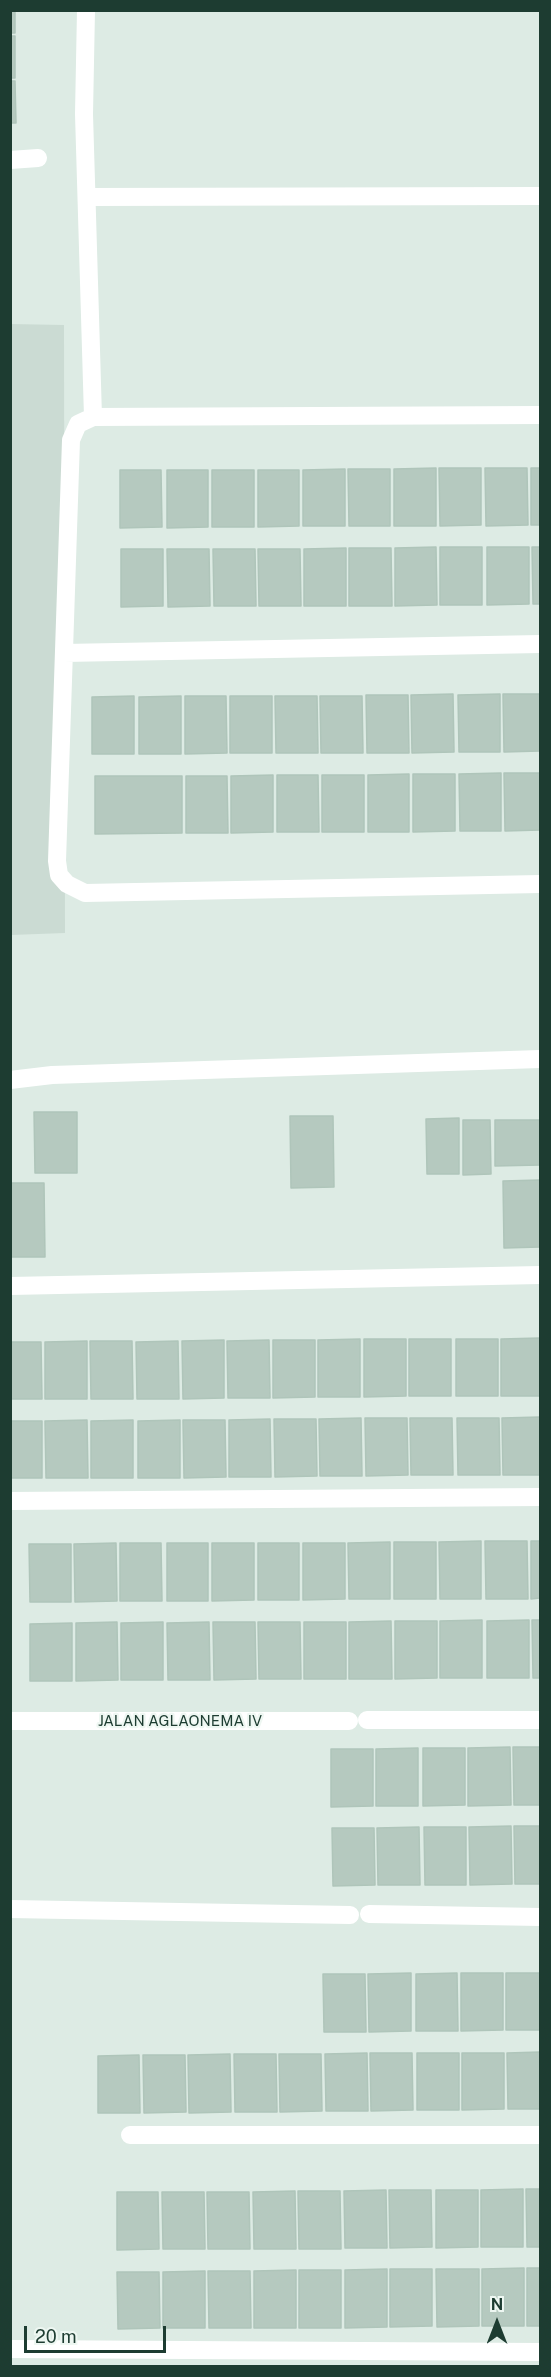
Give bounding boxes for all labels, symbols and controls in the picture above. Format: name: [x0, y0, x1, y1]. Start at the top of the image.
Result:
street label: JALAN AGLAONEMA IV: [98, 1712, 262, 1730]
north arrow: [467, 2293, 527, 2353]
text: N: [491, 2295, 503, 2314]
scale bar: [27, 2314, 170, 2352]
text: 20 m: [35, 2326, 77, 2347]

